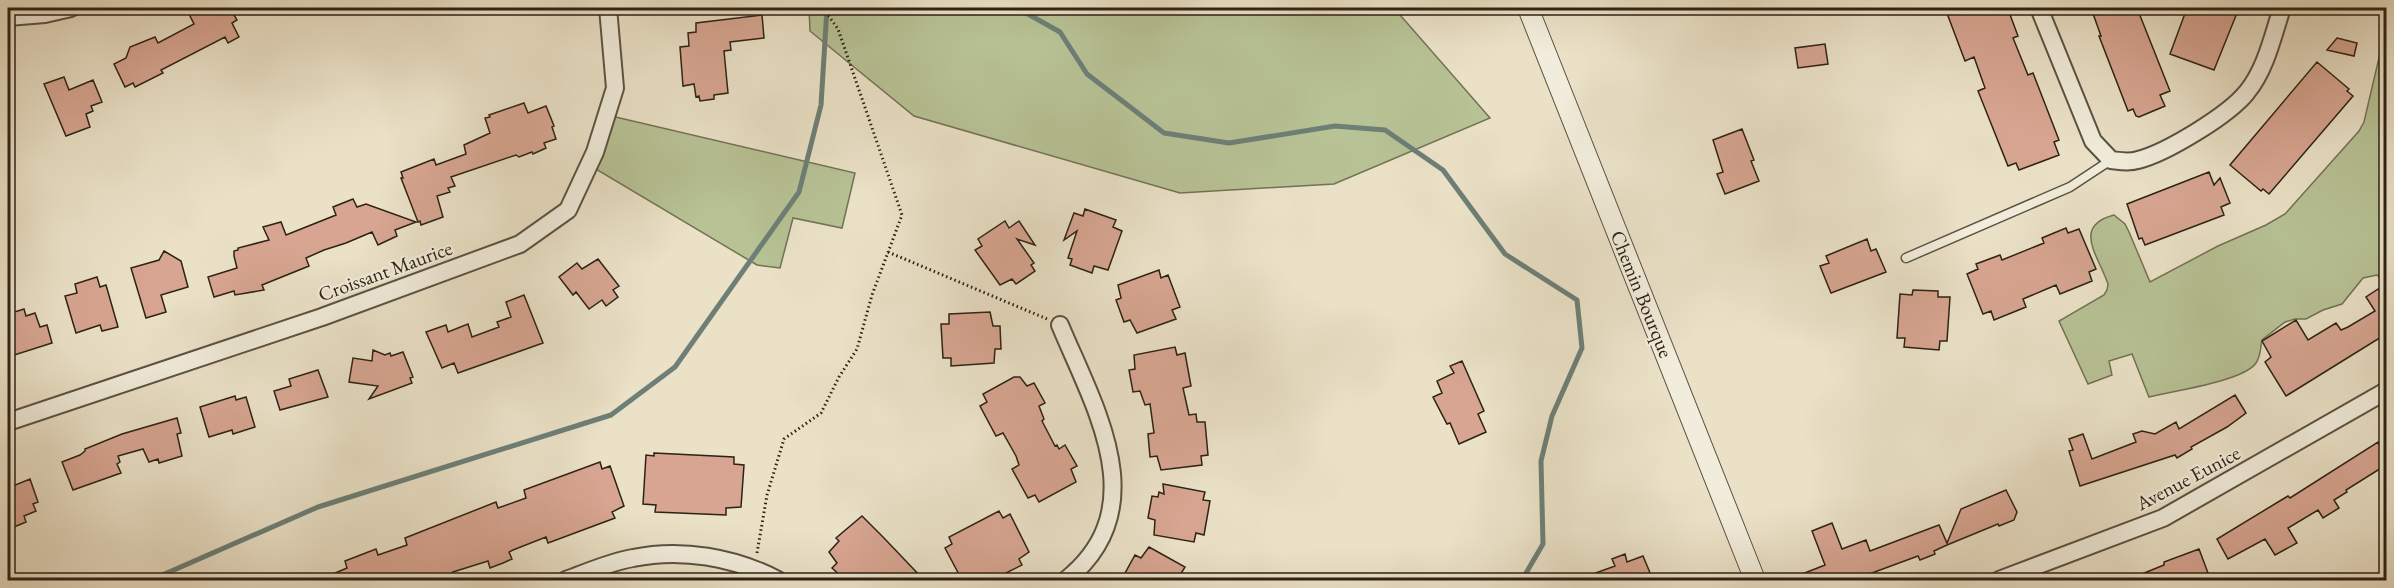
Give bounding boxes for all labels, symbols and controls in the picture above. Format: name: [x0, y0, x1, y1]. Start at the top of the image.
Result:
street label: Chemin Bourque: [1605, 227, 1679, 362]
street label: Croissant Maurice: [314, 235, 456, 307]
street label: Avenue Eunice: [2131, 440, 2245, 517]

